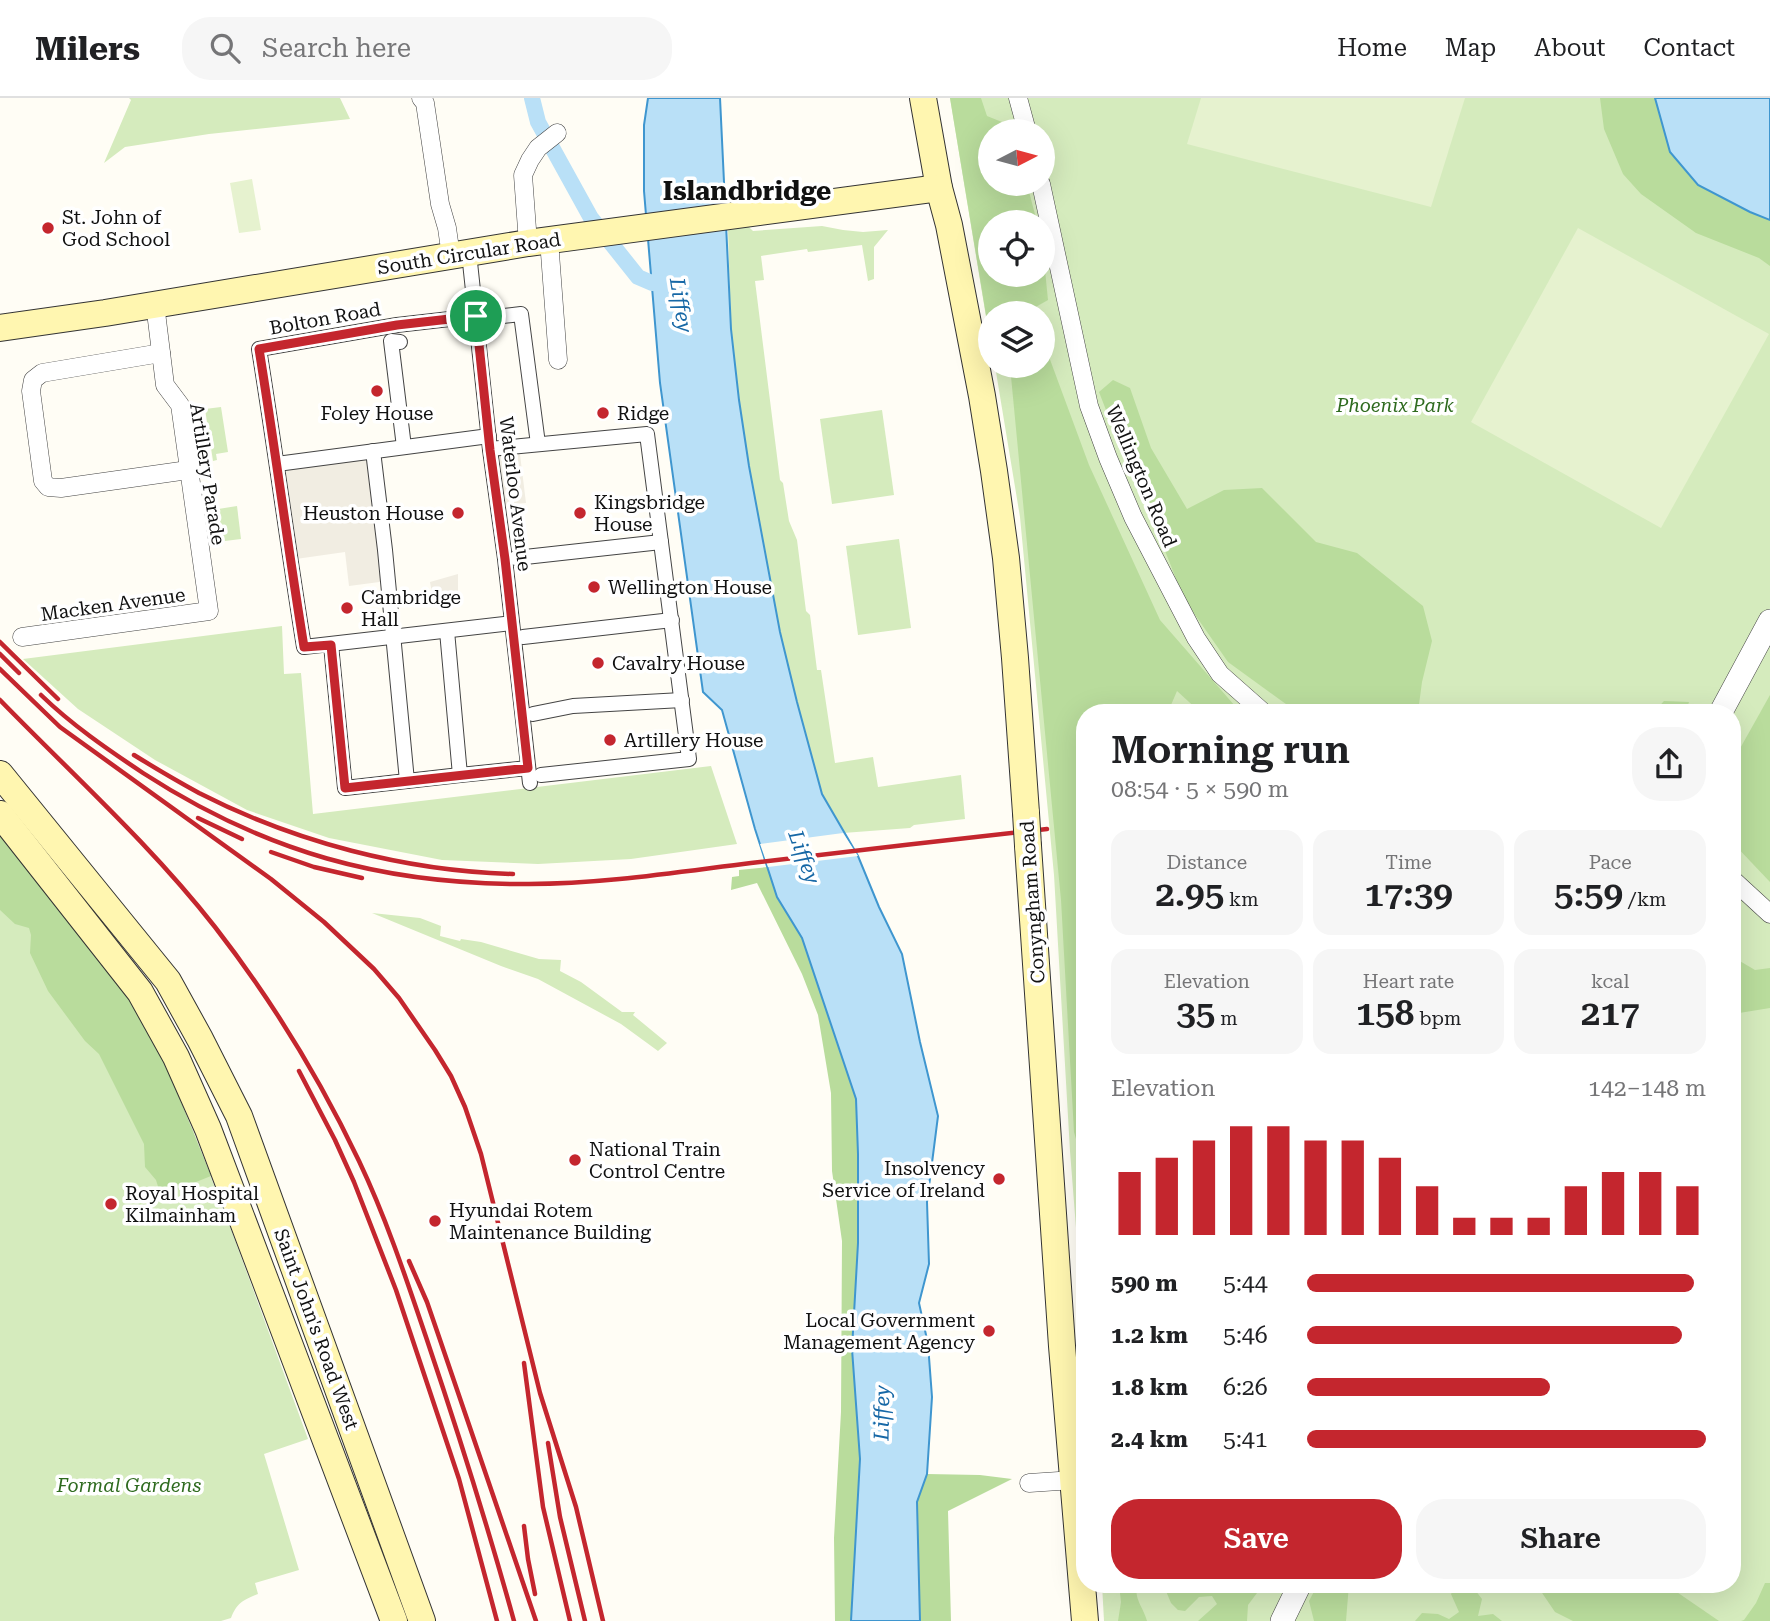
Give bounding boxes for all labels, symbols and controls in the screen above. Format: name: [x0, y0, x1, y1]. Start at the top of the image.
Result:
search box: [182, 17, 672, 80]
text: Milers: [35, 29, 140, 68]
icon: search: [206, 29, 244, 67]
text: Search here: [262, 33, 411, 63]
text: Home: [1337, 34, 1407, 62]
text: Map: [1445, 34, 1496, 62]
text: About: [1534, 34, 1605, 62]
text: Contact: [1643, 34, 1735, 62]
north arrow: [978, 119, 1055, 196]
map controls: [978, 119, 1055, 378]
district label: Islandbridge: [663, 176, 831, 206]
place label: St. John of God School: [62, 206, 170, 251]
button: locate: [978, 210, 1055, 287]
marker: St. John of God School: [40, 220, 56, 236]
street label: South Circular Road: [376, 228, 562, 279]
water label: Liffey: [665, 275, 697, 334]
pin: [446, 286, 506, 346]
street label: Bolton Road: [268, 297, 383, 340]
icon: arrive: [457, 297, 495, 335]
button: layers: [978, 301, 1055, 378]
marker: Foley House: [369, 383, 385, 399]
park label: Phoenix Park: [1335, 394, 1454, 417]
street label: Artillery Parade: [185, 402, 230, 547]
place label: Foley House: [321, 402, 433, 425]
place label: Ridge: [617, 402, 669, 425]
street label: Wellington Road: [1101, 402, 1182, 551]
marker: Ridge: [595, 405, 611, 421]
street label: Waterloo Avenue: [495, 415, 536, 573]
place label: Kingsbridge House: [594, 491, 705, 536]
place label: Heuston House: [303, 502, 444, 525]
marker: Heuston House: [450, 505, 466, 521]
marker: Kingsbridge House: [572, 505, 588, 521]
place label: Wellington House: [608, 576, 772, 599]
marker: Wellington House: [586, 579, 602, 595]
street label: Macken Avenue: [39, 583, 187, 626]
place label: Cambridge Hall: [361, 586, 461, 631]
marker: Cambridge Hall: [339, 600, 355, 616]
place label: Cavalry House: [612, 652, 745, 675]
marker: Cavalry House: [590, 655, 606, 671]
button: share: [1632, 727, 1706, 801]
text: Morning run: [1111, 728, 1350, 772]
place label: Artillery House: [624, 729, 763, 752]
marker: Artillery House: [602, 732, 618, 748]
text: 08:54 · 5 × 590 m: [1111, 776, 1289, 803]
street label: Conyngham Road: [1015, 820, 1050, 984]
water label: Liffey: [783, 826, 825, 887]
text: Distance: [1167, 851, 1247, 874]
text: Time: [1385, 851, 1432, 874]
text: Pace: [1589, 851, 1632, 874]
text: 2.95: [1155, 874, 1224, 915]
text: 17:39: [1364, 874, 1453, 915]
text: 5:59: [1554, 874, 1623, 915]
text: km: [1224, 888, 1258, 911]
text: /km: [1623, 888, 1666, 911]
text: Elevation: [1164, 970, 1250, 993]
text: Heart rate: [1363, 970, 1454, 993]
text: kcal: [1591, 970, 1629, 993]
text: 35: [1176, 993, 1215, 1034]
text: 158: [1356, 993, 1414, 1034]
text: 217: [1581, 993, 1640, 1034]
text: m: [1215, 1007, 1238, 1030]
text: bpm: [1414, 1007, 1461, 1030]
text: Elevation: [1111, 1075, 1215, 1102]
text: 142–148 m: [1588, 1075, 1706, 1102]
place label: National Train Control Centre: [589, 1138, 725, 1183]
marker: National Train Control Centre: [567, 1152, 583, 1168]
place label: Insolvency Service of Ireland: [822, 1157, 986, 1202]
marker: Insolvency Service of Ireland: [991, 1171, 1007, 1187]
place label: Royal Hospital Kilmainham: [125, 1182, 259, 1227]
marker: Royal Hospital Kilmainham: [103, 1196, 119, 1212]
place label: Hyundai Rotem Maintenance Building: [449, 1199, 651, 1244]
marker: Hyundai Rotem Maintenance Building: [427, 1213, 443, 1229]
street label: Saint John's Road West: [269, 1225, 364, 1433]
text: 590 m: [1111, 1270, 1178, 1297]
text: 5:44: [1223, 1270, 1268, 1297]
place label: Local Government Management Agency: [783, 1309, 976, 1354]
text: 1.2 km: [1111, 1322, 1188, 1349]
text: 5:46: [1223, 1322, 1268, 1349]
marker: Local Government Management Agency: [981, 1323, 997, 1339]
text: 1.8 km: [1111, 1374, 1188, 1401]
text: 6:26: [1223, 1374, 1268, 1401]
water label: Liffey: [870, 1385, 894, 1442]
text: 2.4 km: [1111, 1426, 1188, 1453]
text: 5:41: [1223, 1426, 1268, 1453]
park label: Formal Gardens: [56, 1474, 201, 1497]
button: Save: [1111, 1499, 1402, 1579]
button: Share: [1416, 1499, 1706, 1579]

